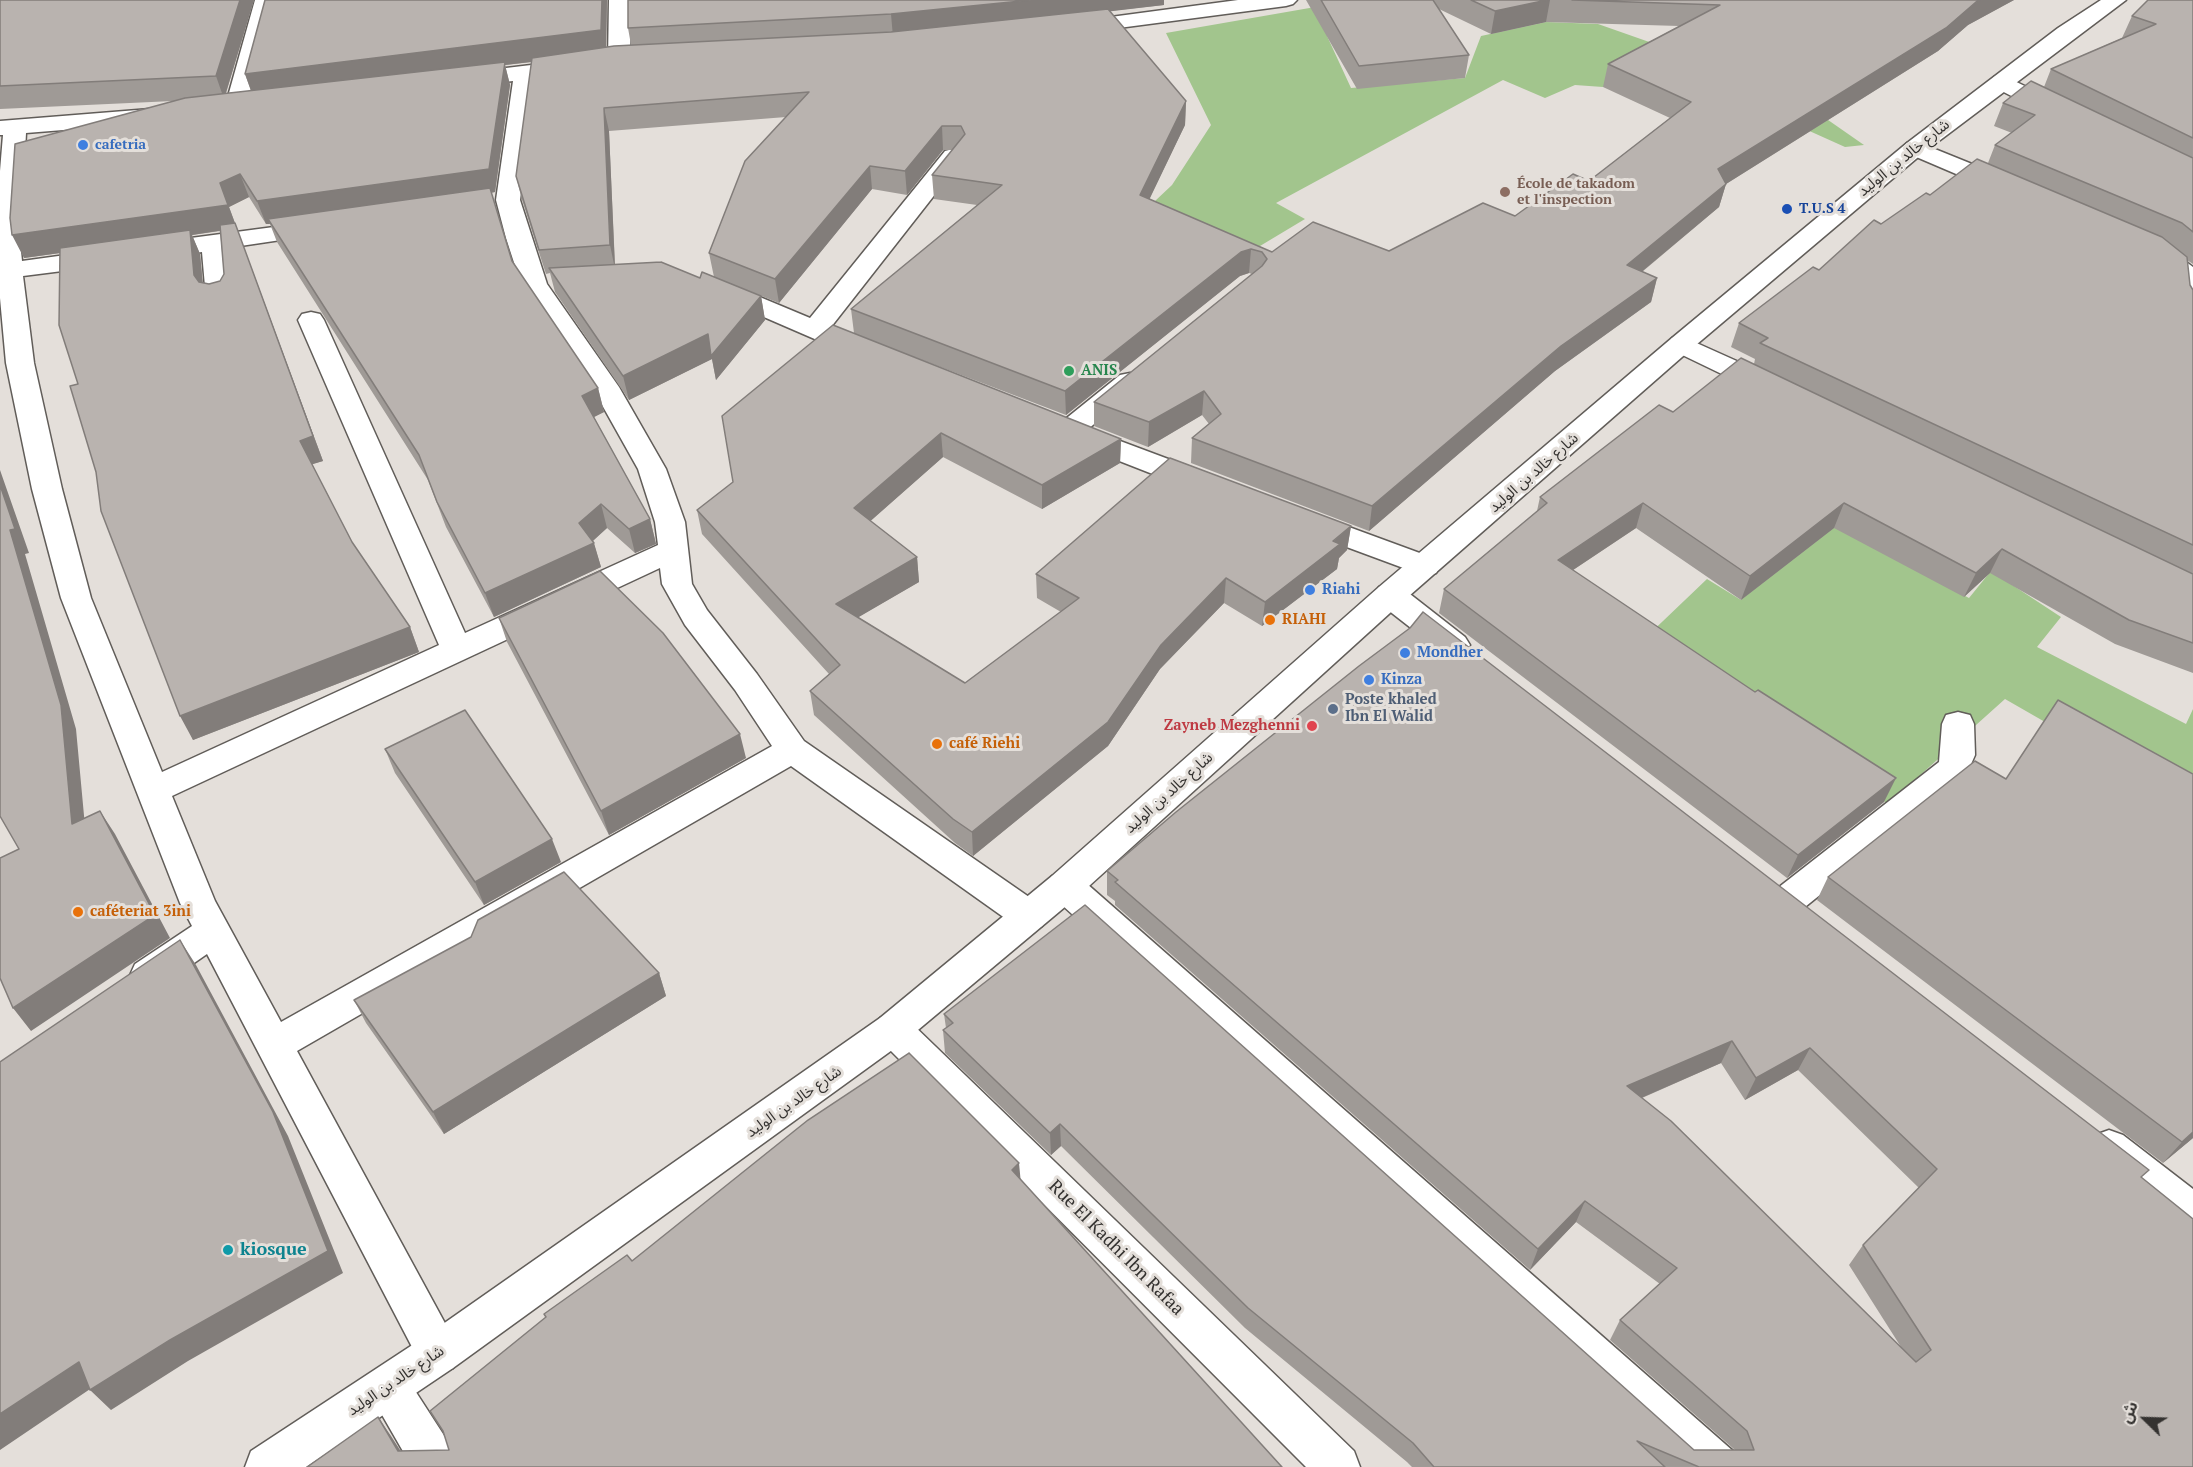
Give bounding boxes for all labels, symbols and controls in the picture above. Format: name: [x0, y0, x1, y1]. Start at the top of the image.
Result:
street label: شارع خالد بن الوليد: [1855, 116, 1953, 200]
place label: cafetria: [95, 137, 146, 153]
marker: cafetria: [76, 138, 90, 152]
place label: École de takadom et l'inspection: [1517, 176, 1635, 208]
marker: École de takadom et l'inspection: [1498, 185, 1512, 199]
place label: T.U.S 4: [1799, 201, 1845, 217]
marker: T.U.S 4: [1780, 202, 1794, 216]
place label: ANIS: [1081, 362, 1117, 380]
marker: ANIS: [1062, 364, 1076, 378]
street label: شارع خالد بن الوليد: [1486, 429, 1582, 517]
place label: Riahi: [1322, 581, 1360, 599]
marker: Riahi: [1303, 583, 1317, 597]
place label: RIAHI: [1282, 611, 1326, 629]
marker: RIAHI: [1263, 613, 1277, 627]
place label: Mondher: [1417, 644, 1483, 662]
marker: Mondher: [1398, 646, 1412, 660]
place label: Kinza: [1381, 671, 1422, 689]
marker: Kinza: [1362, 673, 1376, 687]
place label: Poste khaled Ibn El Walid: [1345, 691, 1437, 726]
marker: Poste khaled Ibn El Walid: [1326, 702, 1340, 716]
place label: Zayneb Mezghenni: [1164, 717, 1300, 735]
marker: Zayneb Mezghenni: [1305, 719, 1319, 733]
place label: café Riehi: [949, 735, 1020, 753]
marker: café Riehi: [930, 737, 944, 751]
street label: شارع خالد بن الوليد: [1121, 749, 1217, 837]
place label: caféteriat 3ini: [90, 903, 191, 921]
marker: caféteriat 3ini: [71, 905, 85, 919]
street label: شارع خالد بن الوليد: [743, 1062, 845, 1142]
street label: Rue El Kadhi Ibn Rafaa: [1044, 1176, 1188, 1320]
place label: kiosque: [240, 1239, 307, 1261]
marker: kiosque: [221, 1243, 235, 1257]
street label: شارع خالد بن الوليد: [344, 1342, 448, 1420]
north arrow: [2115, 1389, 2175, 1449]
text: ش: [2114, 1398, 2143, 1426]

